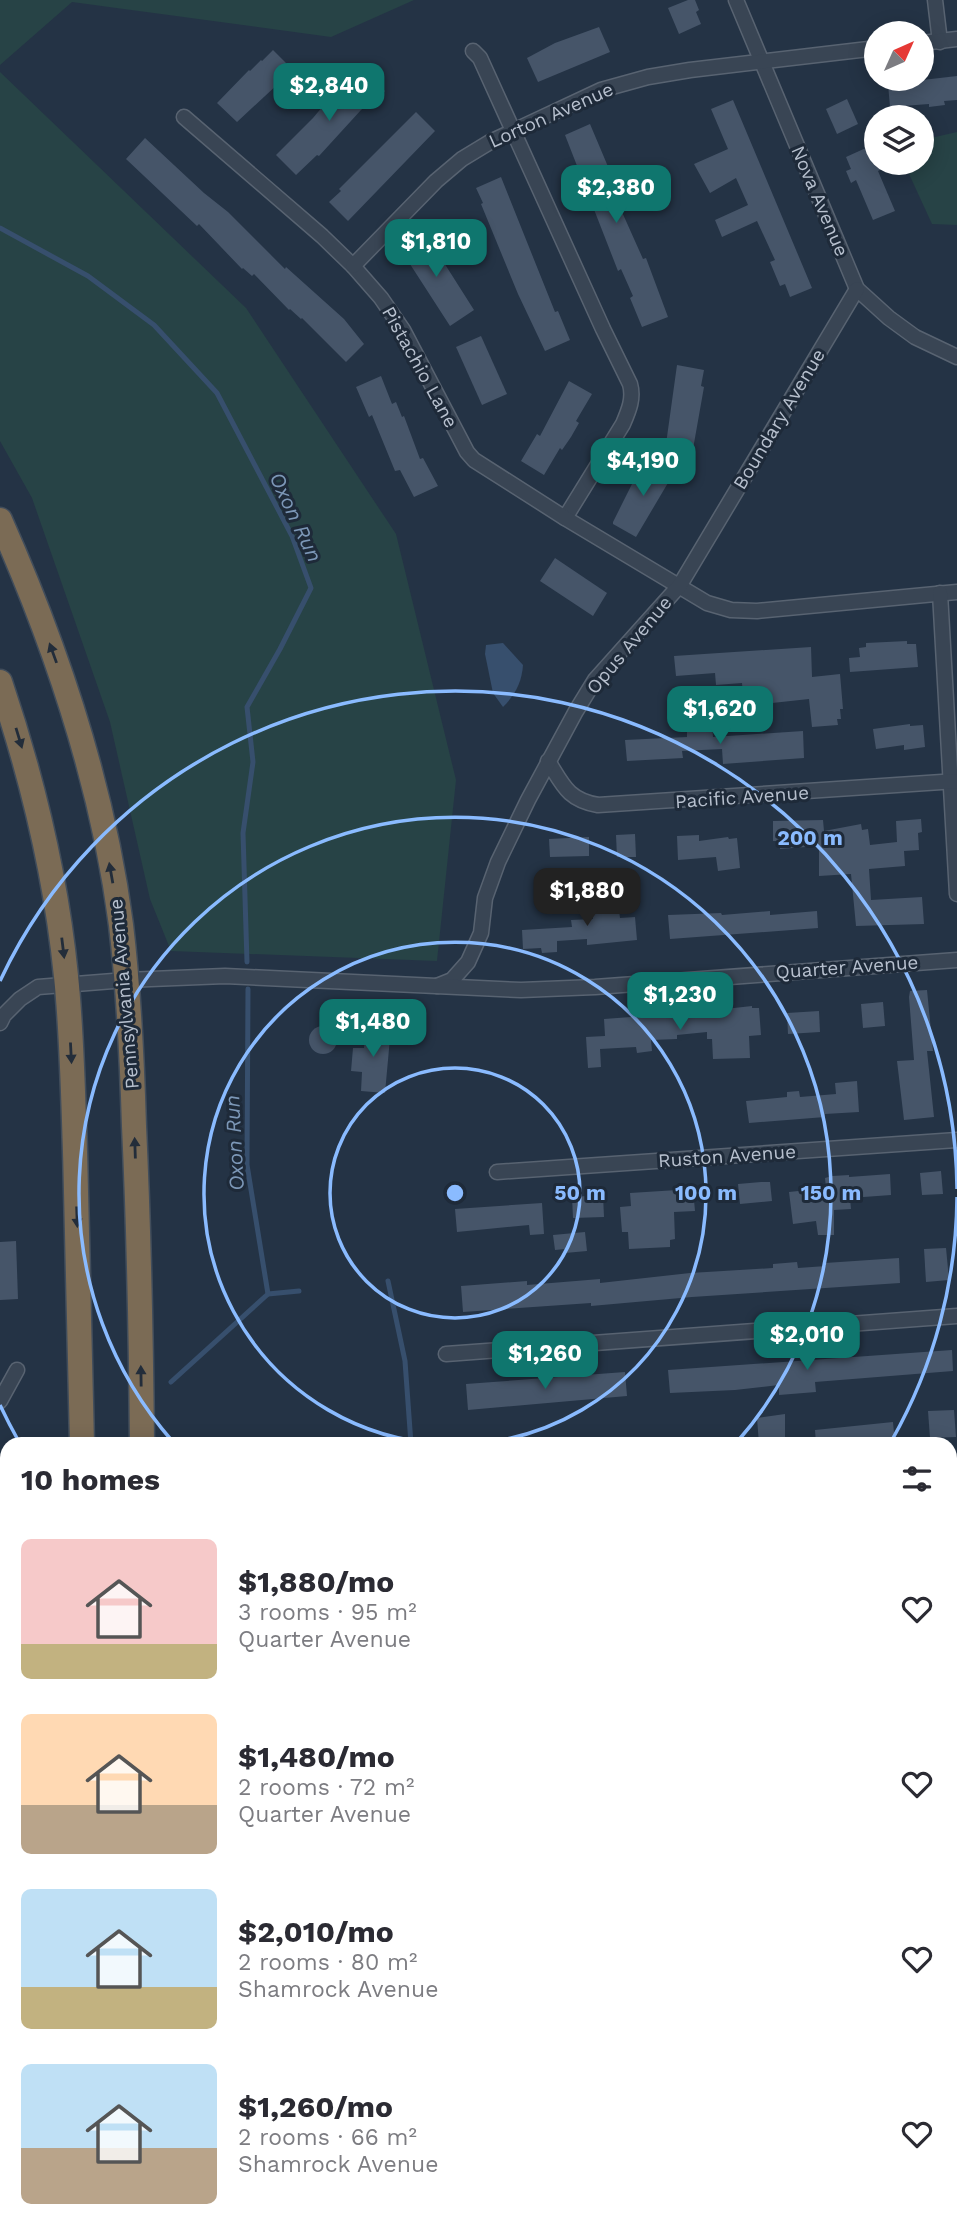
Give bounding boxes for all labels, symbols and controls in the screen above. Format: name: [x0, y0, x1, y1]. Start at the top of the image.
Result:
north arrow: [864, 21, 934, 91]
map controls: [864, 21, 934, 175]
pin: $2,840: [272, 64, 386, 123]
text: $2,840: [289, 72, 369, 99]
street label: Lorton Avenue: [485, 77, 617, 153]
button: layers: [864, 105, 934, 175]
street label: Nova Avenue: [786, 142, 854, 260]
pin: $2,380: [559, 166, 673, 225]
text: $2,380: [577, 174, 655, 201]
pin: $1,810: [379, 219, 493, 279]
text: $1,810: [401, 228, 471, 255]
street label: Pistachio Lane: [377, 302, 463, 432]
street label: Boundary Avenue: [728, 345, 830, 493]
pin: $4,190: [586, 438, 700, 498]
text: $4,190: [607, 447, 679, 474]
water label: Oxon Run: [264, 468, 328, 566]
street label: Opus Avenue: [581, 591, 677, 699]
one-way arrow: [48, 643, 59, 664]
pin: $1,620: [663, 686, 777, 746]
text: $1,620: [683, 695, 757, 722]
one-way arrow: [14, 728, 24, 749]
street label: Pacific Avenue: [674, 781, 810, 813]
text: 200 m: [777, 825, 843, 850]
one-way arrow: [106, 862, 117, 884]
pin: $1,880: [530, 869, 644, 928]
text: $1,880: [550, 877, 624, 904]
street label: Pennsylvania Avenue: [104, 898, 144, 1090]
one-way arrow: [57, 938, 68, 960]
street label: Quarter Avenue: [775, 951, 919, 983]
pin: $1,230: [623, 972, 737, 1032]
text: $1,230: [643, 981, 717, 1008]
pin: $1,480: [316, 1000, 430, 1059]
text: $1,480: [335, 1008, 411, 1035]
one-way arrow: [66, 1043, 77, 1065]
water label: Oxon Run: [219, 1094, 249, 1192]
one-way arrow: [130, 1137, 141, 1159]
street label: Ruston Avenue: [657, 1140, 797, 1172]
text: 50 m: [554, 1180, 606, 1205]
text: 100 m: [675, 1180, 737, 1205]
text: 150 m: [801, 1180, 861, 1205]
centre of rings: [443, 1181, 467, 1205]
one-way arrow: [71, 1207, 82, 1229]
pin: $2,010: [750, 1312, 864, 1372]
text: $2,010: [770, 1321, 844, 1348]
pin: $1,260: [488, 1332, 602, 1391]
text: $1,260: [508, 1340, 582, 1367]
one-way arrow: [135, 1364, 147, 1386]
icon: filters: [898, 1460, 936, 1498]
text: 10 homes: [21, 1462, 160, 1497]
text: $1,880/mo: [238, 1564, 394, 1599]
icon: home: [77, 1567, 161, 1651]
icon: heart: [898, 1590, 936, 1628]
text: 3 rooms · 95 m²: [238, 1599, 417, 1626]
text: Quarter Avenue: [238, 1626, 411, 1653]
text: $1,480/mo: [238, 1739, 395, 1774]
icon: home: [77, 1742, 161, 1826]
icon: heart: [898, 1765, 936, 1803]
text: 2 rooms · 72 m²: [238, 1774, 414, 1801]
text: Quarter Avenue: [238, 1801, 411, 1828]
text: $2,010/mo: [238, 1914, 394, 1949]
icon: home: [77, 1917, 161, 2001]
icon: heart: [898, 1940, 936, 1978]
text: 2 rooms · 80 m²: [238, 1949, 417, 1976]
text: Shamrock Avenue: [238, 1976, 438, 2003]
text: $1,260/mo: [238, 2089, 393, 2124]
icon: home: [77, 2092, 161, 2176]
icon: heart: [898, 2115, 936, 2153]
text: 2 rooms · 66 m²: [238, 2124, 417, 2151]
text: Shamrock Avenue: [238, 2151, 438, 2178]

